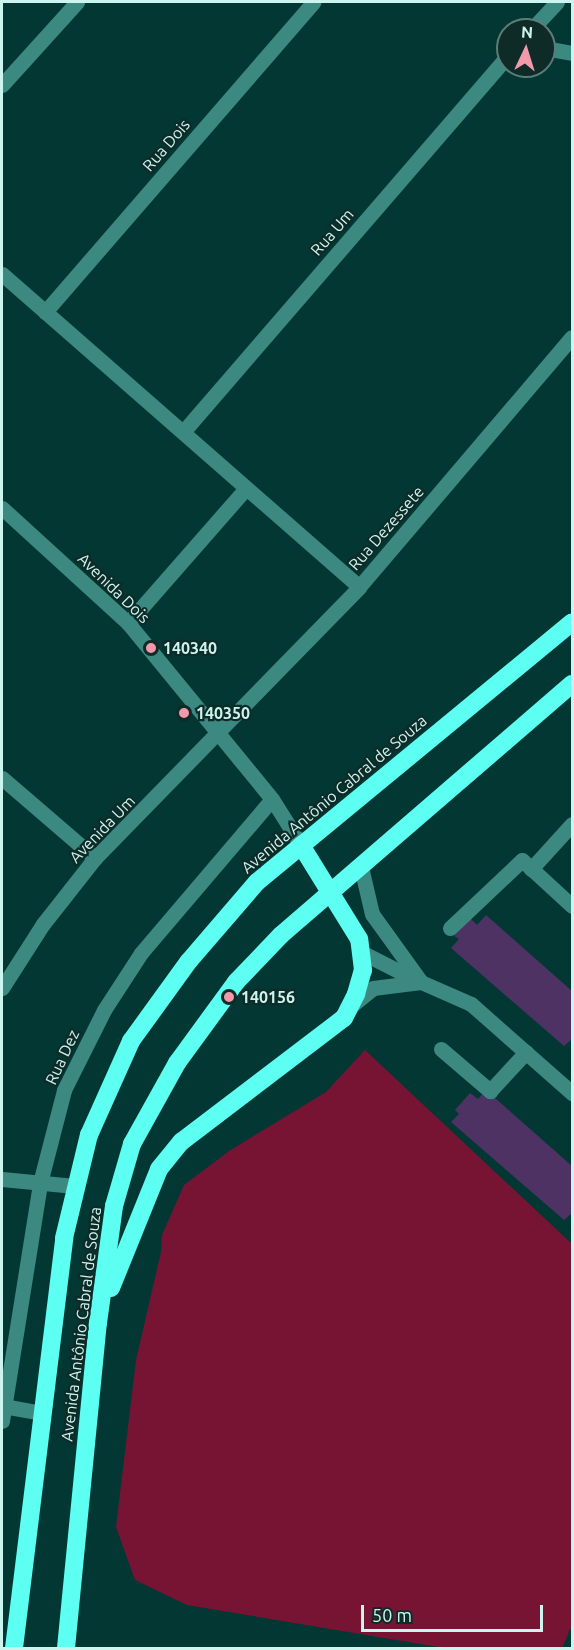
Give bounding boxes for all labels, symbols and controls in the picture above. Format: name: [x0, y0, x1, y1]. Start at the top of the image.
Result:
north arrow: [496, 18, 556, 78]
text: N: [521, 23, 534, 41]
street label: Rua Dois: [138, 115, 194, 175]
street label: Rua Um: [306, 205, 358, 259]
street label: Rua Dezessete: [344, 482, 428, 574]
street label: Avenida Dois: [74, 549, 154, 627]
place label: 140340: [163, 638, 217, 658]
marker: 140340: [144, 641, 158, 655]
place label: 140350: [196, 703, 250, 723]
marker: 140350: [177, 706, 191, 720]
street label: Avenida Antônio Cabral de Souza: [237, 711, 431, 877]
street label: Avenida Um: [65, 791, 139, 867]
place label: 140156: [241, 987, 295, 1007]
marker: 140156: [222, 990, 236, 1004]
street label: Rua Dez: [41, 1026, 83, 1088]
street label: Avenida Antônio Cabral de Souza: [57, 1206, 105, 1442]
scale bar: [364, 1593, 546, 1631]
text: 50 m: [372, 1605, 412, 1625]

